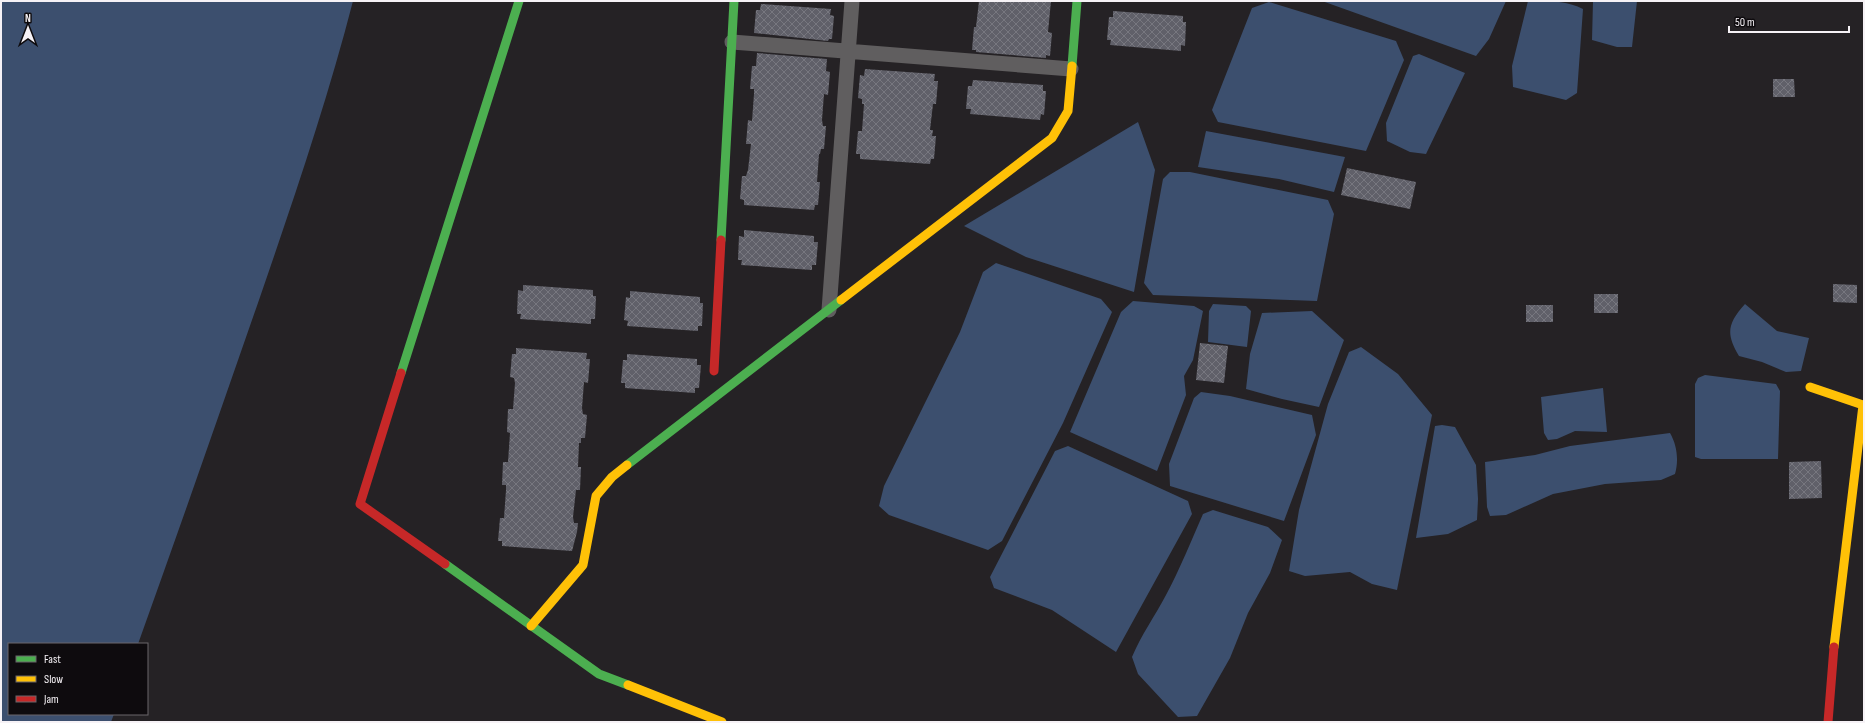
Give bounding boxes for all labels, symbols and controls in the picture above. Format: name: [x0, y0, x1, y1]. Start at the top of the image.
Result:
north arrow: [8, 8, 48, 48]
scale bar: [1729, 8, 1849, 34]
text: N: [25, 12, 31, 25]
text: 50 m: [1735, 15, 1755, 30]
legend: [8, 643, 148, 715]
text: Fast: [44, 652, 61, 667]
text: Slow: [44, 672, 63, 687]
text: Jam: [43, 692, 59, 707]

